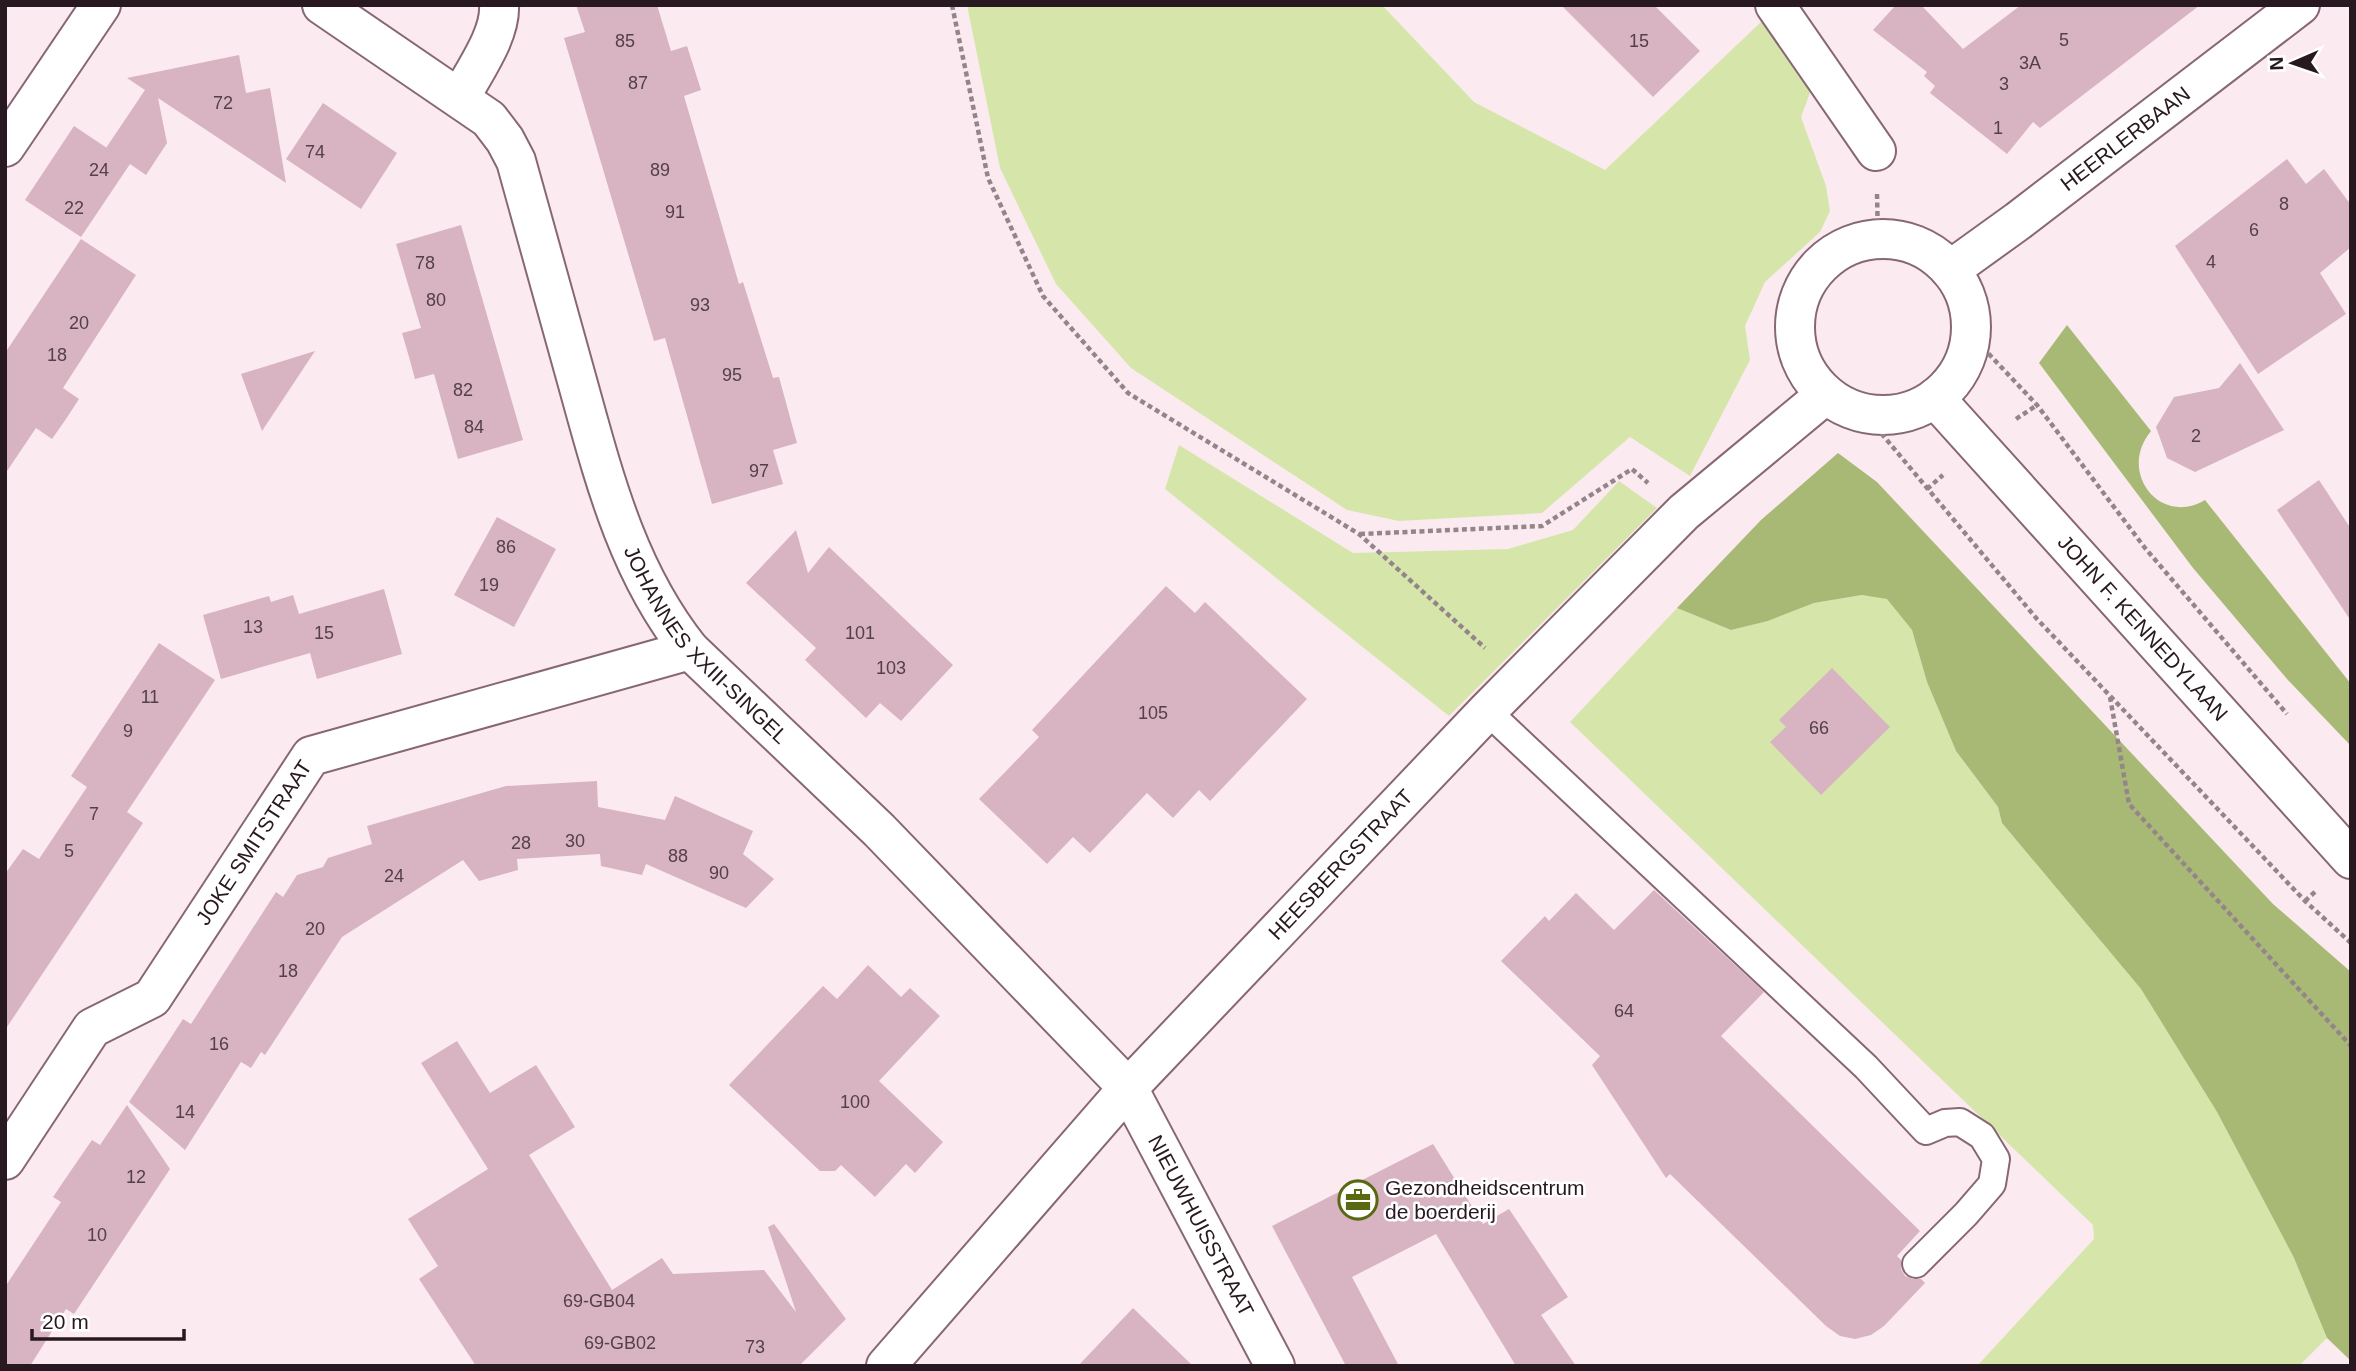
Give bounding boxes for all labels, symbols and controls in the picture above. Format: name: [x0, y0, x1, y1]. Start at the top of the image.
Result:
north arrow: [2258, 28, 2328, 98]
house number: 5: [2059, 30, 2069, 50]
house number: 85: [615, 31, 635, 51]
house number: 15: [1629, 31, 1649, 51]
house number: 3A: [2019, 53, 2041, 73]
text: N: [2266, 56, 2287, 71]
house number: 87: [628, 73, 648, 93]
house number: 3: [1999, 74, 2009, 94]
street label: HEERLERBAAN: [2056, 82, 2194, 195]
house number: 72: [213, 93, 233, 113]
house number: 1: [1993, 118, 2003, 138]
house number: 74: [305, 142, 325, 162]
house number: 24: [89, 160, 109, 180]
house number: 89: [650, 160, 670, 180]
house number: 8: [2279, 194, 2289, 214]
house number: 22: [64, 198, 84, 218]
house number: 91: [665, 202, 685, 222]
house number: 6: [2249, 220, 2259, 240]
house number: 4: [2206, 252, 2216, 272]
house number: 78: [415, 253, 435, 273]
house number: 80: [426, 290, 446, 310]
house number: 93: [690, 295, 710, 315]
house number: 20: [69, 313, 89, 333]
house number: 18: [47, 345, 67, 365]
house number: 95: [722, 365, 742, 385]
house number: 82: [453, 380, 473, 400]
house number: 84: [464, 417, 484, 437]
house number: 2: [2191, 426, 2201, 446]
house number: 97: [749, 461, 769, 481]
street label: JOHN F. KENNEDYLAAN: [2054, 530, 2233, 725]
house number: 86: [496, 537, 516, 557]
street label: JOHANNES XXIII-SINGEL: [620, 542, 793, 748]
house number: 19: [479, 575, 499, 595]
house number: 13: [243, 617, 263, 637]
house number: 15: [314, 623, 334, 643]
house number: 101: [845, 623, 875, 643]
house number: 103: [876, 658, 906, 678]
house number: 11: [141, 687, 159, 707]
house number: 105: [1138, 703, 1168, 723]
house number: 66: [1809, 718, 1829, 738]
house number: 9: [123, 721, 133, 741]
street label: JOKE SMITSTRAAT: [191, 756, 316, 929]
street label: HEESBERGSTRAAT: [1264, 785, 1417, 944]
house number: 7: [89, 804, 99, 824]
house number: 30: [565, 831, 585, 851]
house number: 28: [511, 833, 531, 853]
house number: 5: [64, 841, 74, 861]
house number: 88: [668, 846, 688, 866]
house number: 90: [709, 863, 729, 883]
house number: 24: [384, 866, 404, 886]
house number: 20: [305, 919, 325, 939]
house number: 18: [278, 961, 298, 981]
house number: 64: [1614, 1001, 1634, 1021]
house number: 16: [209, 1034, 229, 1054]
house number: 100: [840, 1092, 870, 1112]
house number: 14: [175, 1102, 195, 1122]
street label: NIEUWHUISSTRAAT: [1144, 1131, 1259, 1320]
house number: 12: [126, 1167, 146, 1187]
place label: Gezondheidscentrum de boerderij: [1385, 1176, 1585, 1223]
office icon: Gezondheidscentrum de boerderij: [1337, 1179, 1379, 1221]
house number: 10: [87, 1225, 107, 1245]
house number: 69-GB04: [563, 1291, 635, 1311]
scale bar: [32, 1298, 184, 1342]
text: 20 m: [42, 1310, 89, 1333]
house number: 69-GB02: [584, 1333, 656, 1353]
house number: 73: [745, 1337, 765, 1357]

